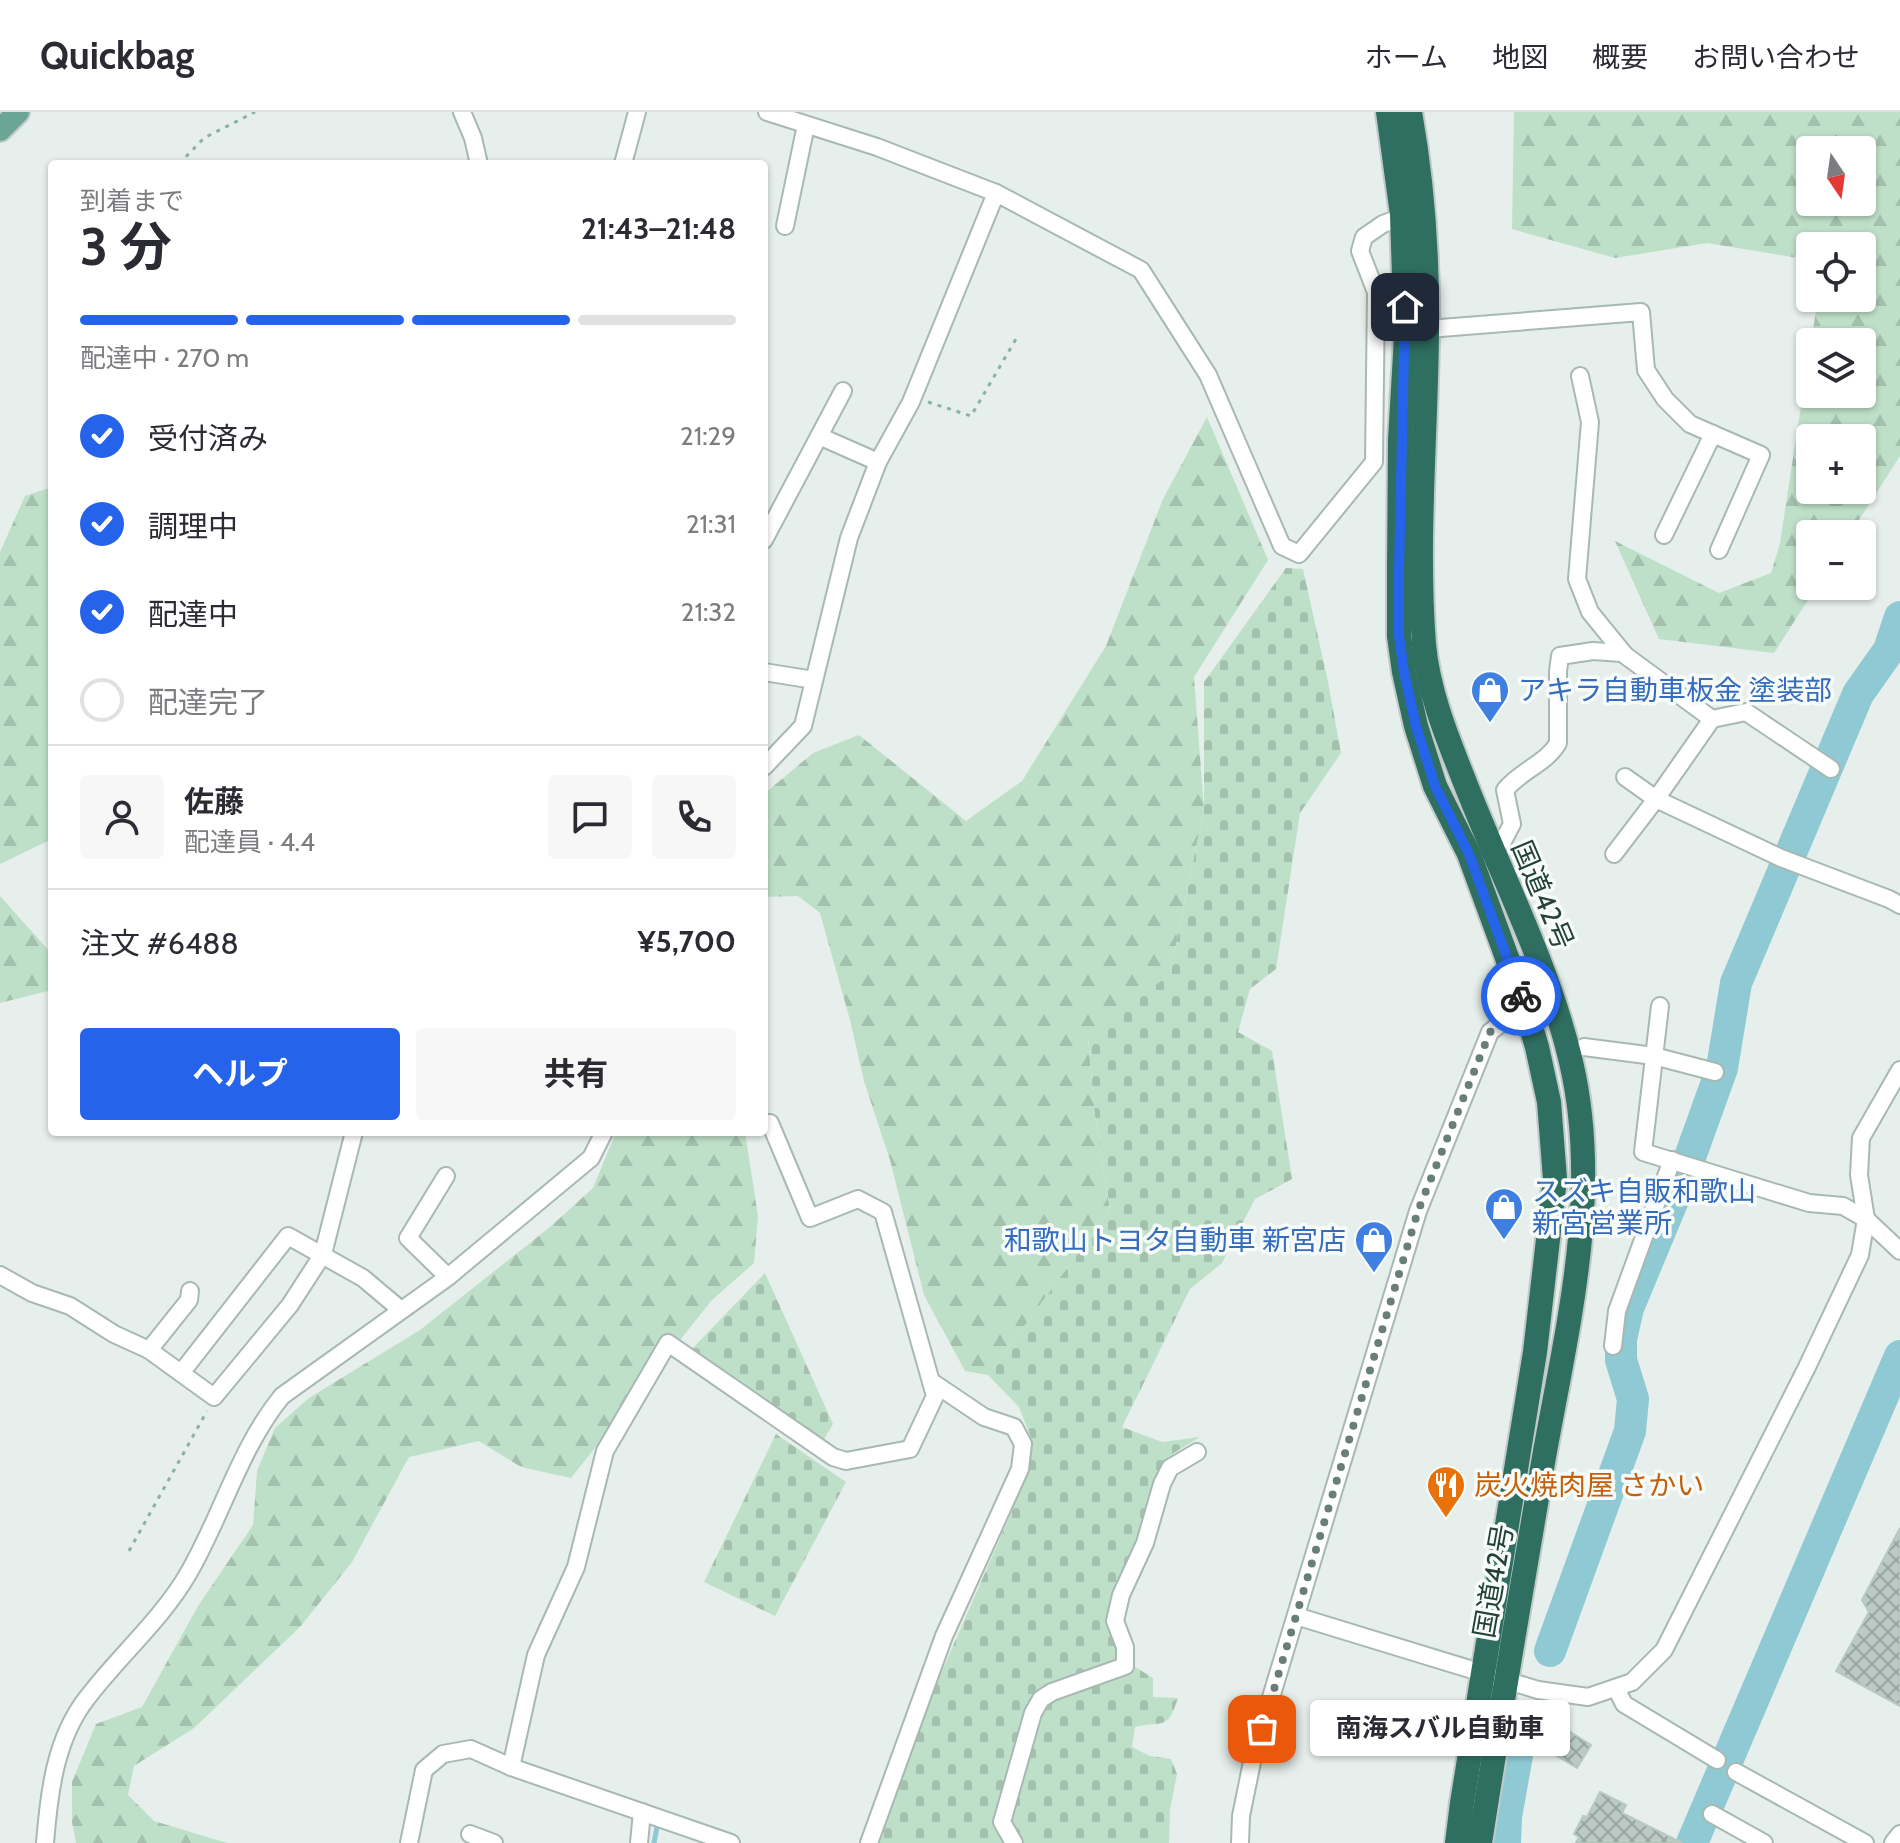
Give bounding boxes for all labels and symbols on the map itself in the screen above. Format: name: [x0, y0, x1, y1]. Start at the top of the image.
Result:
north arrow: [1796, 136, 1876, 216]
pin: [1371, 273, 1439, 341]
shop icon: アキラ自動車板金 塗装部: [1469, 669, 1511, 724]
place label: アキラ自動車板金 塗装部: [1518, 673, 1832, 707]
street label: 国道42号: [1505, 835, 1581, 955]
courier: [1481, 956, 1561, 1036]
place label: スズキ自販和歌山 新宮営業所: [1532, 1174, 1756, 1240]
shop icon: スズキ自販和歌山 新宮営業所: [1483, 1186, 1525, 1241]
shop icon: 和歌山トヨタ自動車 新宮店: [1353, 1219, 1395, 1274]
place label: 和歌山トヨタ自動車 新宮店: [1004, 1223, 1346, 1257]
restaurant icon: 炭火焼肉屋 さかい: [1425, 1464, 1467, 1519]
place label: 炭火焼肉屋 さかい: [1474, 1468, 1704, 1502]
street label: 国道42号: [1466, 1521, 1520, 1641]
pin: [1228, 1695, 1296, 1763]
callout: 南海スバル自動車: [1310, 1701, 1570, 1757]

